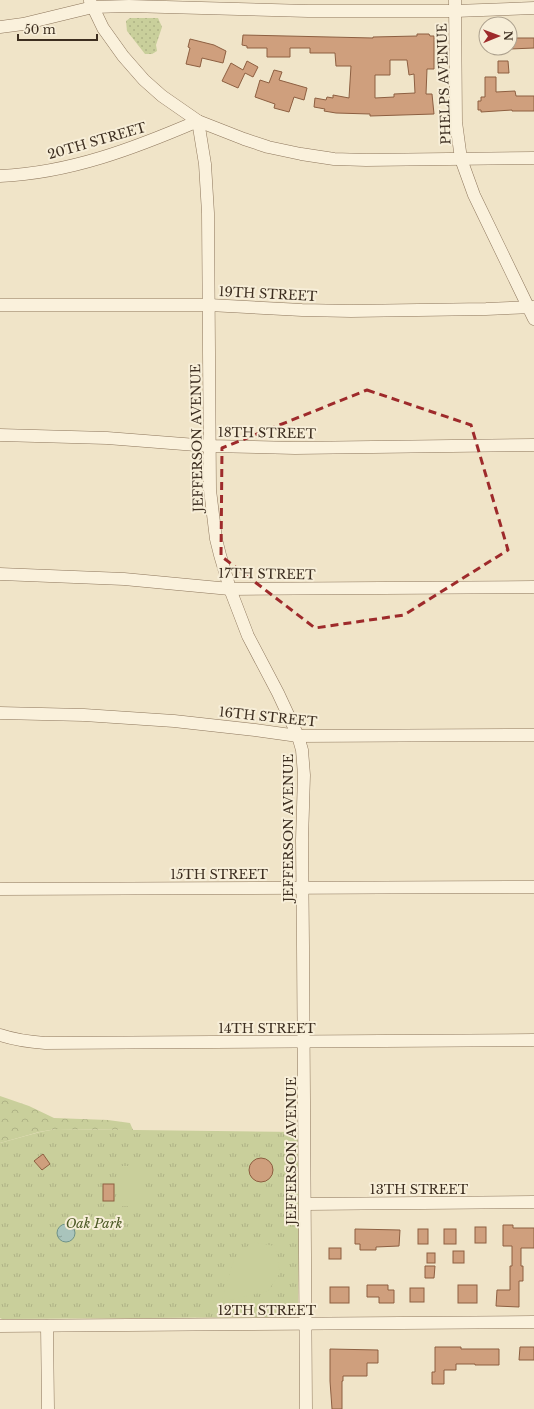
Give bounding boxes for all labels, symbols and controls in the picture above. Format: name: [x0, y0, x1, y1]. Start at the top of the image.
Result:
scale bar: [18, 16, 97, 42]
north arrow: [478, 16, 518, 56]
text: 50 m: [24, 22, 56, 37]
street label: PHELPS AVENUE: [433, 23, 455, 145]
text: N: [501, 31, 515, 42]
street label: 20TH STREET: [46, 119, 149, 163]
street label: 19TH STREET: [218, 283, 318, 305]
street label: JEFFERSON AVENUE: [187, 364, 207, 514]
street label: 18TH STREET: [218, 424, 317, 442]
street label: 17TH STREET: [218, 565, 316, 583]
street label: 16TH STREET: [218, 703, 318, 731]
street label: JEFFERSON AVENUE: [280, 754, 297, 904]
street label: 15TH STREET: [170, 866, 268, 883]
street label: 14TH STREET: [218, 1020, 316, 1037]
street label: JEFFERSON AVENUE: [283, 1077, 300, 1227]
street label: 13TH STREET: [370, 1181, 469, 1198]
park label: Oak Park: [66, 1215, 123, 1232]
street label: 12TH STREET: [218, 1302, 317, 1319]

